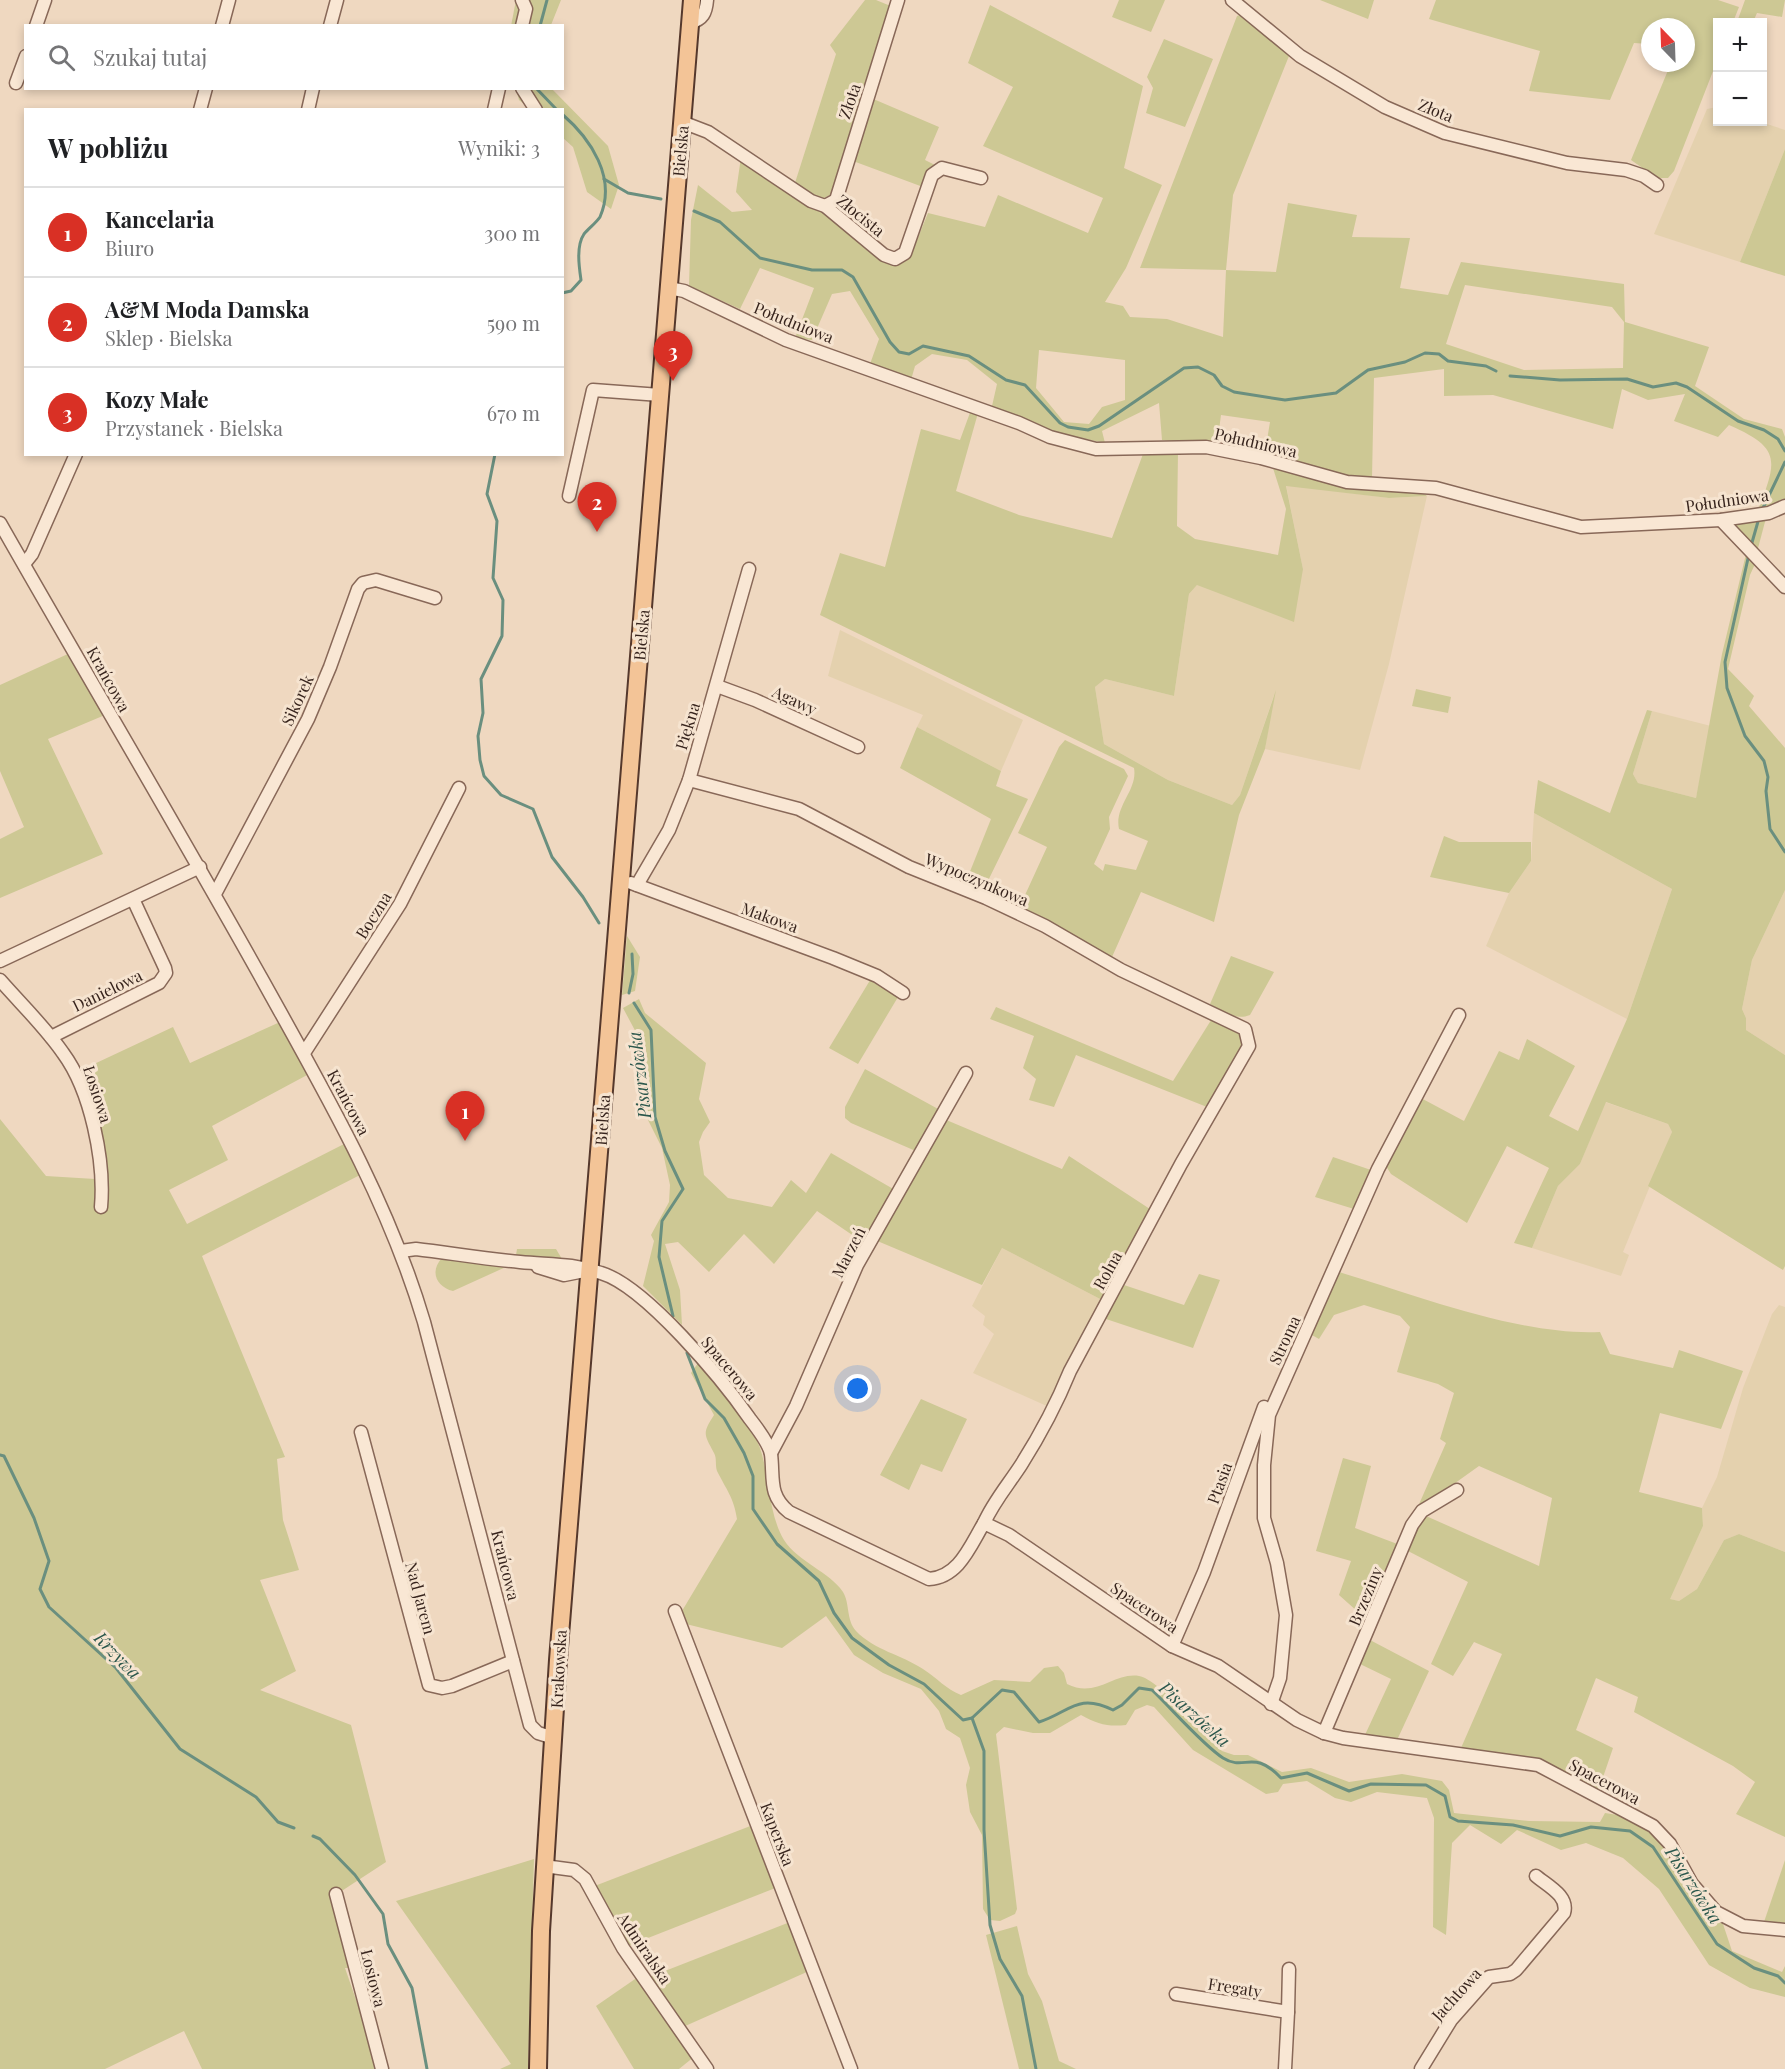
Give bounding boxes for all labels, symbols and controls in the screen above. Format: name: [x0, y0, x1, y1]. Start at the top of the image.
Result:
north arrow: [1641, 18, 1695, 72]
map controls: [1713, 18, 1767, 126]
button: +: [1713, 18, 1767, 72]
search box: [24, 24, 564, 90]
icon: search: [45, 41, 78, 74]
text: Szukaj tutaj: [93, 42, 207, 72]
button: −: [1713, 72, 1767, 126]
street label: Złota: [833, 80, 865, 122]
street label: Złota: [1415, 93, 1457, 127]
street label: Bielska: [667, 125, 693, 177]
text: W pobliżu: [48, 130, 169, 165]
text: Wyniki: 3: [458, 134, 540, 161]
street label: Złocista: [833, 189, 889, 241]
text: Kancelaria: [105, 204, 214, 234]
text: 1: [64, 219, 71, 246]
text: 300 m: [484, 219, 540, 246]
text: Biuro: [105, 234, 154, 261]
text: A&M Moda Damska: [105, 294, 310, 324]
street label: Południowa: [751, 297, 837, 347]
text: 2: [62, 309, 73, 336]
text: 590 m: [487, 309, 540, 336]
text: Sklep · Bielska: [105, 324, 232, 351]
pin: 3: [654, 332, 692, 381]
text: Kozy Małe: [105, 384, 209, 414]
text: 3: [63, 399, 72, 426]
text: 670 m: [487, 399, 540, 426]
text: Przystanek · Bielska: [105, 414, 283, 441]
street label: Południowa: [1213, 422, 1299, 462]
pin: 2: [578, 482, 616, 532]
street label: Południowa: [1684, 484, 1770, 516]
street label: Bielska: [628, 609, 654, 661]
street label: Krańcowa: [82, 643, 136, 715]
street label: Sikorek: [276, 671, 318, 729]
street label: Agawy: [769, 680, 821, 719]
street label: Piękna: [670, 700, 704, 752]
street label: Wypoczynkowa: [921, 847, 1032, 910]
street label: Boczna: [350, 888, 396, 942]
street label: Makowa: [739, 897, 801, 937]
street label: Danielowa: [69, 964, 145, 1016]
water label: Pisarzówka: [622, 1030, 656, 1121]
street label: Łosiowa: [79, 1063, 117, 1125]
street label: Krańcowa: [323, 1065, 375, 1139]
pin: 1: [446, 1092, 484, 1141]
street label: Bielska: [590, 1094, 614, 1146]
street label: Marzeń: [826, 1223, 870, 1281]
street label: Rolna: [1088, 1247, 1126, 1293]
street label: Stroma: [1263, 1312, 1305, 1368]
street label: Spacerowa: [697, 1332, 763, 1404]
your location: [843, 1374, 872, 1403]
street label: Ptasia: [1202, 1459, 1236, 1507]
street label: Krańcowa: [487, 1528, 525, 1602]
street label: Nad Jarem: [401, 1559, 441, 1637]
street label: Brzeziny: [1343, 1563, 1387, 1629]
street label: Spacerowa: [1107, 1577, 1183, 1637]
water label: Krzywa: [89, 1625, 147, 1684]
street label: Krakowska: [545, 1629, 571, 1709]
water label: Pisarzówka: [1154, 1675, 1236, 1752]
street label: Spacerowa: [1566, 1754, 1644, 1808]
street label: Kaperska: [756, 1799, 800, 1869]
water label: Pisarzówka: [1659, 1841, 1728, 1928]
street label: Admiralska: [613, 1907, 677, 1988]
street label: Łosiowa: [357, 1947, 391, 2009]
street label: Jachtowa: [1426, 1963, 1485, 2026]
street label: Fregaty: [1207, 1972, 1263, 2002]

